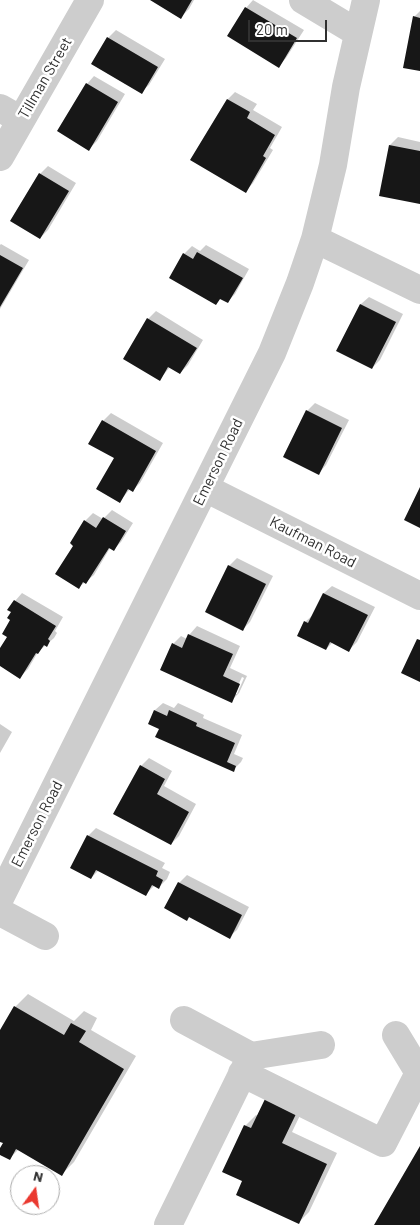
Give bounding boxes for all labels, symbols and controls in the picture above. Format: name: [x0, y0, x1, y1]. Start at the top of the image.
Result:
scale bar: [250, 10, 329, 42]
text: 20 m: [256, 20, 288, 38]
street label: Tillman Street: [14, 34, 76, 122]
street label: Emerson Road: [189, 416, 247, 508]
street label: Kaufman Road: [267, 513, 359, 571]
street label: Emerson Road: [8, 778, 66, 870]
north arrow: [10, 1165, 60, 1215]
text: N: [32, 1167, 45, 1185]

